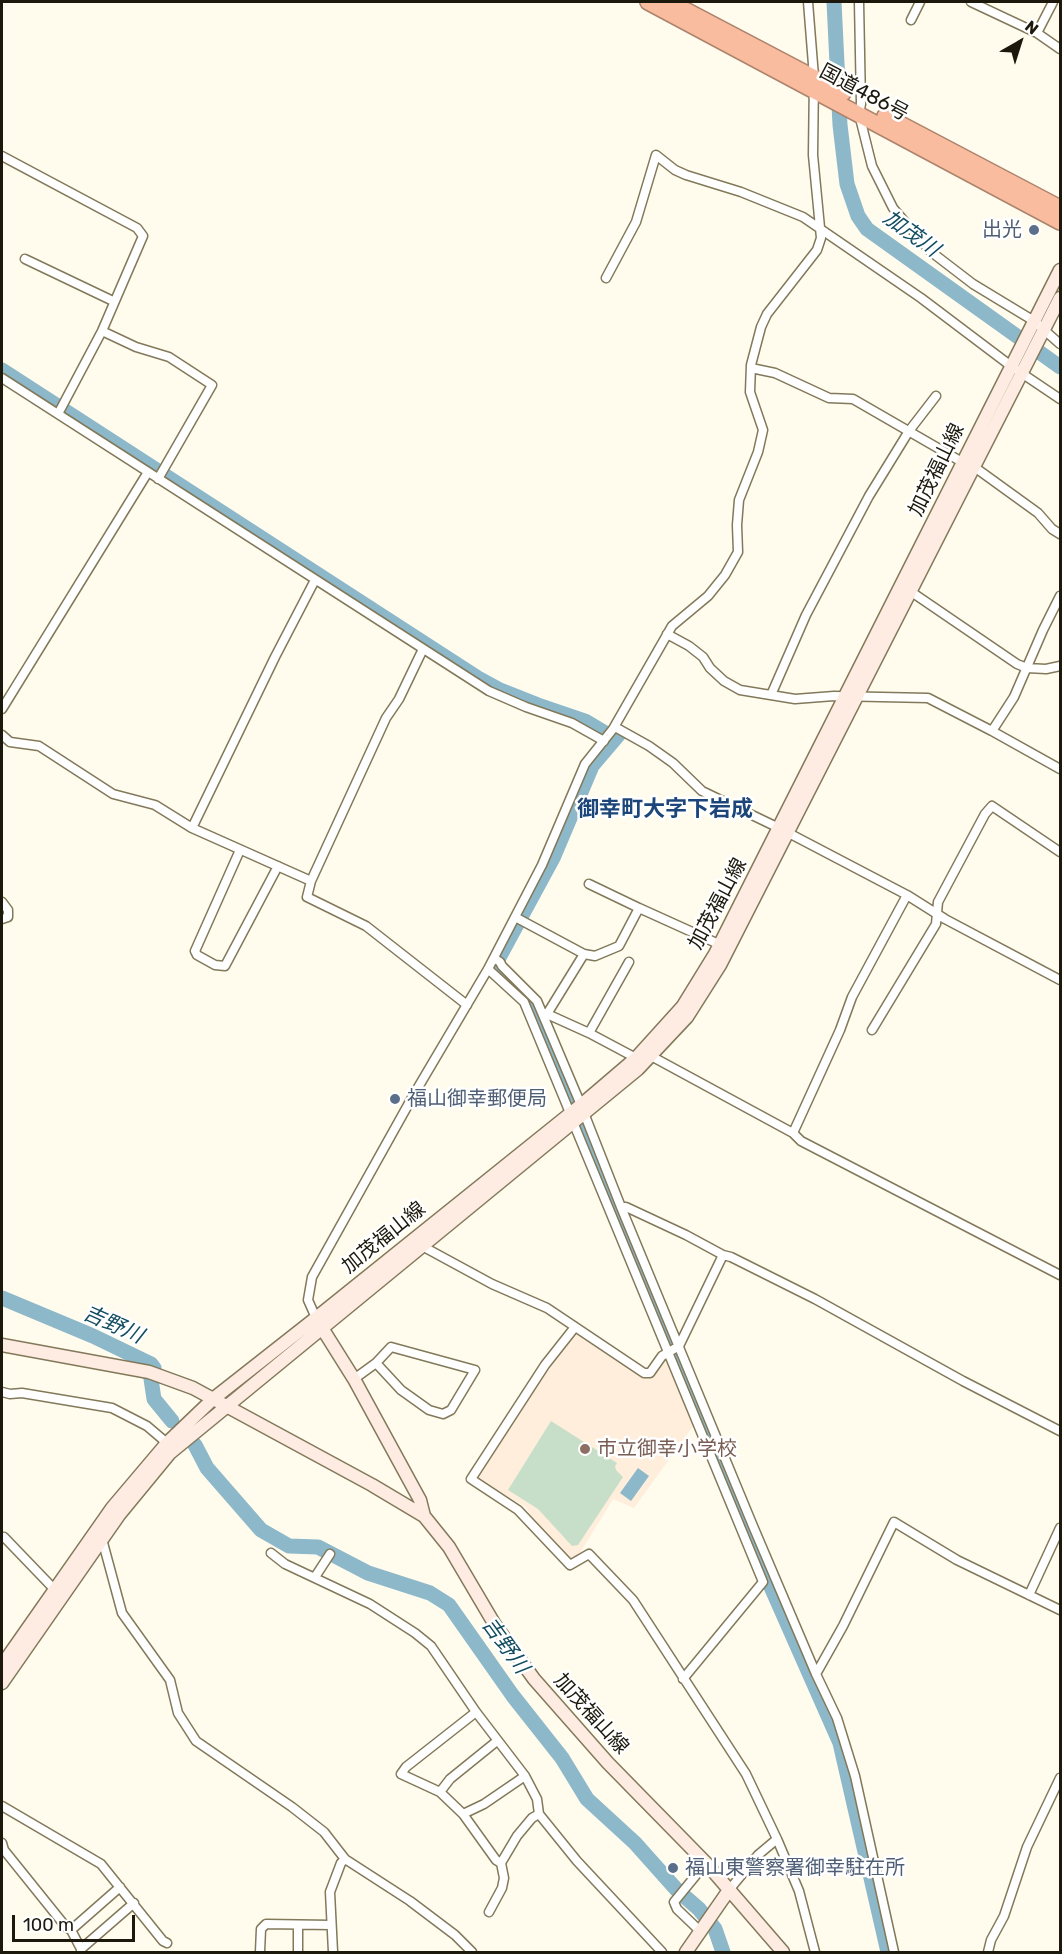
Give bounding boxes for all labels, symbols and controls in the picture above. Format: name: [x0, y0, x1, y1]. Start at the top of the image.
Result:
north arrow: [990, 12, 1050, 72]
text: N: [1021, 17, 1042, 39]
street label: 国道486号: [815, 60, 913, 126]
water label: 加茂川: [878, 205, 944, 263]
place label: 出光: [982, 218, 1022, 242]
marker: 出光: [1027, 223, 1041, 237]
street label: 加茂福山線: [904, 420, 970, 520]
district label: 御幸町大字下岩成: [577, 797, 753, 823]
street label: 加茂福山線: [684, 854, 752, 954]
place label: 福山御幸郵便局: [407, 1087, 547, 1111]
marker: 福山御幸郵便局: [388, 1092, 402, 1106]
street label: 加茂福山線: [338, 1197, 430, 1279]
water label: 吉野川: [79, 1301, 147, 1349]
place label: 市立御幸小学校: [597, 1437, 737, 1461]
marker: 市立御幸小学校: [578, 1442, 592, 1456]
water label: 吉野川: [476, 1613, 534, 1679]
street label: 加茂福山線: [549, 1669, 633, 1759]
place label: 福山東警察署御幸駐在所: [685, 1856, 905, 1880]
marker: 福山東警察署御幸駐在所: [666, 1861, 680, 1875]
scale bar: [15, 1903, 138, 1941]
text: 100 m: [23, 1914, 74, 1936]

